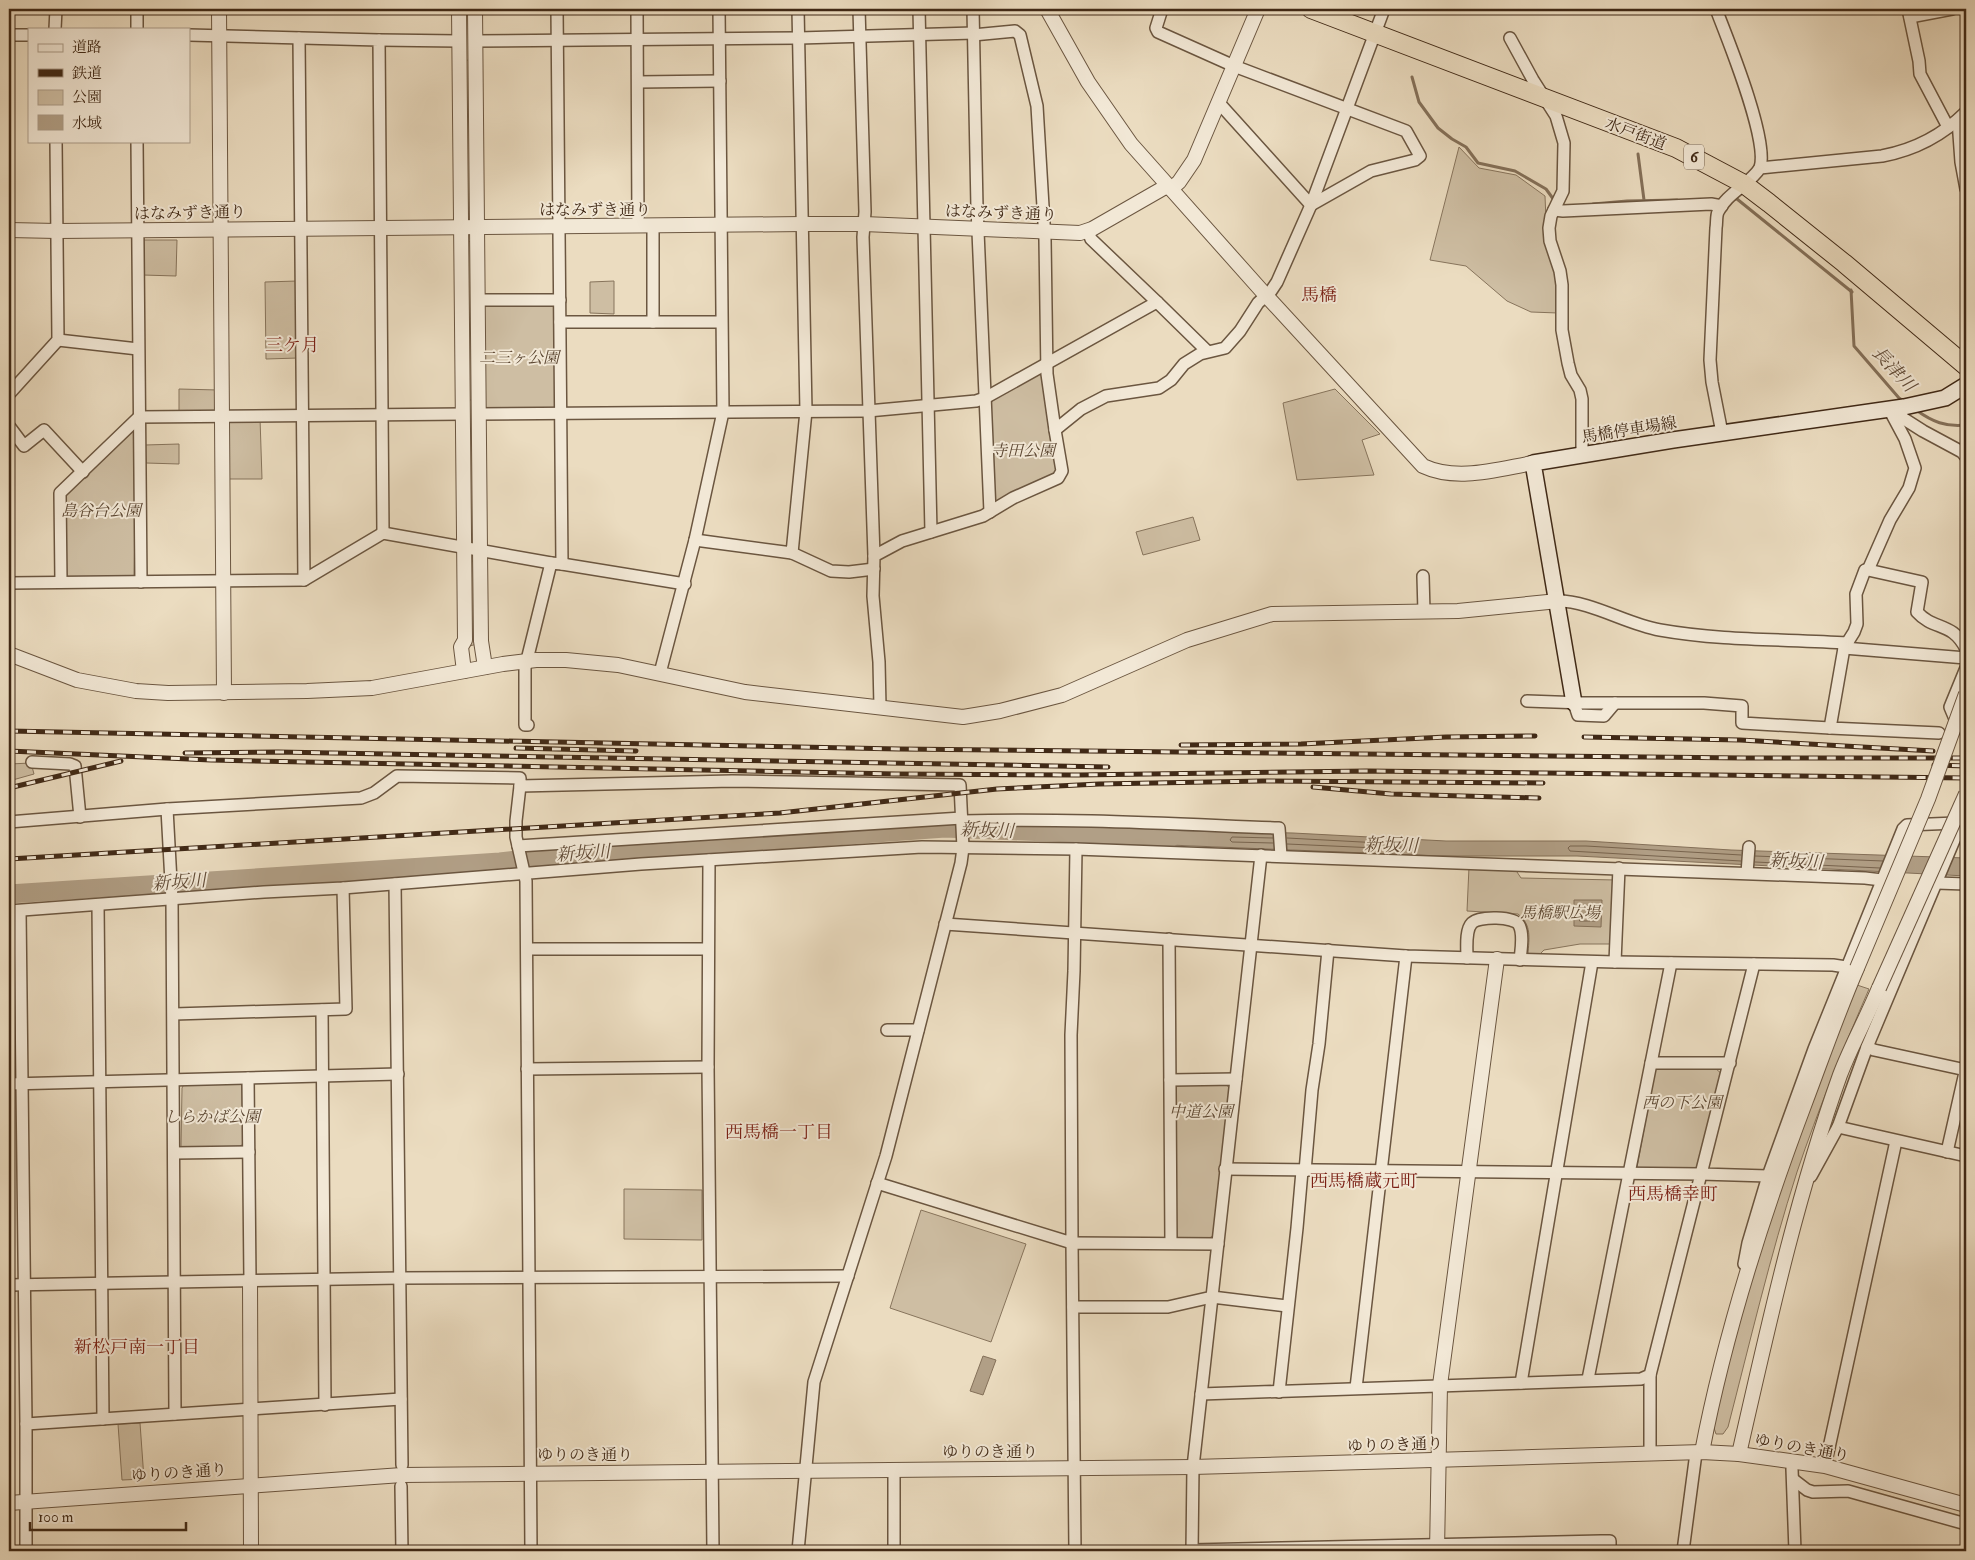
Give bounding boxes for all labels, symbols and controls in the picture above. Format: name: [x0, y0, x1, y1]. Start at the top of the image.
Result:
legend: [28, 28, 190, 142]
text: 道路: [72, 38, 102, 57]
text: 鉄道: [72, 64, 102, 83]
text: 公園: [72, 88, 102, 107]
street label: 水戸街道: [1602, 113, 1669, 155]
text: 水域: [72, 114, 102, 133]
road number: 6: [1684, 144, 1704, 170]
street label: はなみずき通り: [539, 200, 651, 220]
street label: はなみずき通り: [945, 201, 1057, 225]
street label: はなみずき通り: [134, 202, 246, 224]
district label: 馬橋: [1301, 284, 1337, 307]
district label: 三ケ月: [265, 334, 319, 357]
water label: 長津川: [1867, 342, 1922, 398]
park label: 二三ヶ公園: [479, 348, 562, 368]
street label: 馬橋停車場線: [1580, 413, 1678, 447]
park label: 寺田公園: [991, 441, 1058, 461]
park label: 島谷台公園: [61, 501, 144, 521]
water label: 新坂川: [960, 818, 1016, 843]
water label: 新坂川: [1364, 834, 1420, 858]
water label: 新坂川: [555, 840, 613, 867]
water label: 新坂川: [1768, 849, 1826, 875]
water label: 新坂川: [151, 869, 209, 896]
park label: 馬橋駅広場: [1520, 903, 1602, 923]
park label: 西の下公園: [1642, 1093, 1725, 1113]
park label: 中道公園: [1169, 1102, 1236, 1122]
park label: しらかば公園: [164, 1107, 263, 1127]
district label: 西馬橋一丁目: [725, 1121, 833, 1144]
district label: 西馬橋蔵元町: [1310, 1170, 1418, 1193]
district label: 西馬橋幸町: [1628, 1183, 1718, 1206]
district label: 新松戸南一丁目: [74, 1336, 200, 1359]
street label: ゆりのき通り: [1753, 1430, 1851, 1466]
street label: ゆりのき通り: [1347, 1433, 1443, 1457]
street label: ゆりのき通り: [942, 1442, 1038, 1462]
street label: ゆりのき通り: [537, 1445, 633, 1465]
street label: ゆりのき通り: [130, 1460, 228, 1486]
scale bar: [30, 1500, 186, 1532]
text: 100 m: [38, 1508, 74, 1527]

